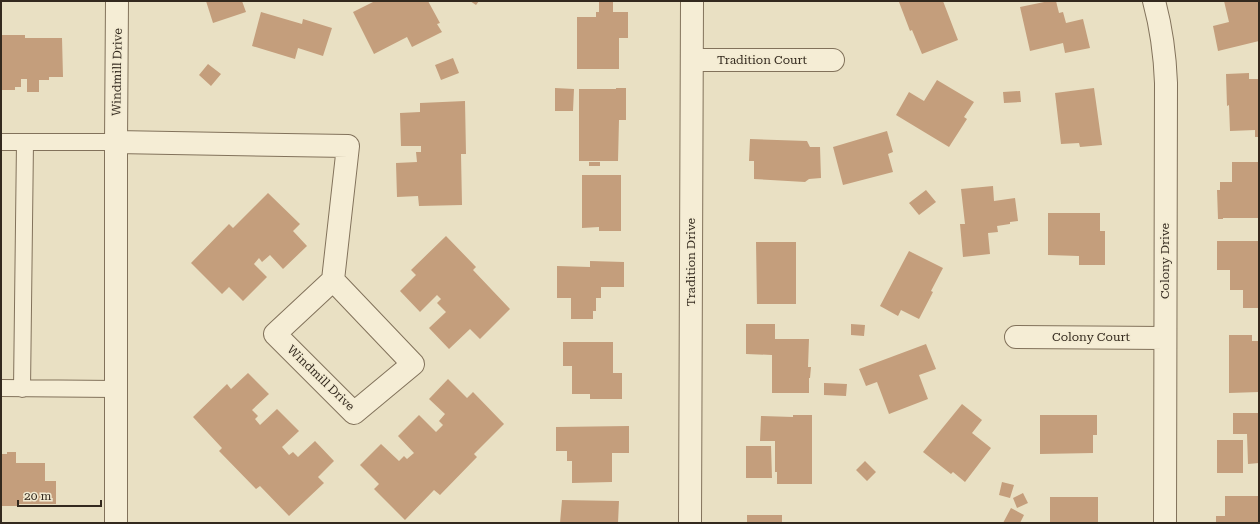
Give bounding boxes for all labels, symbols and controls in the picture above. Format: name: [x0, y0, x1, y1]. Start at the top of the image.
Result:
street label: Windmill Drive: [109, 27, 125, 116]
street label: Tradition Court: [717, 53, 808, 67]
street label: Tradition Drive: [684, 217, 698, 306]
street label: Colony Drive: [1158, 223, 1172, 299]
street label: Colony Court: [1052, 330, 1131, 344]
street label: Windmill Drive: [284, 342, 358, 414]
scale bar: [18, 482, 101, 508]
text: 20 m: [24, 489, 51, 503]

